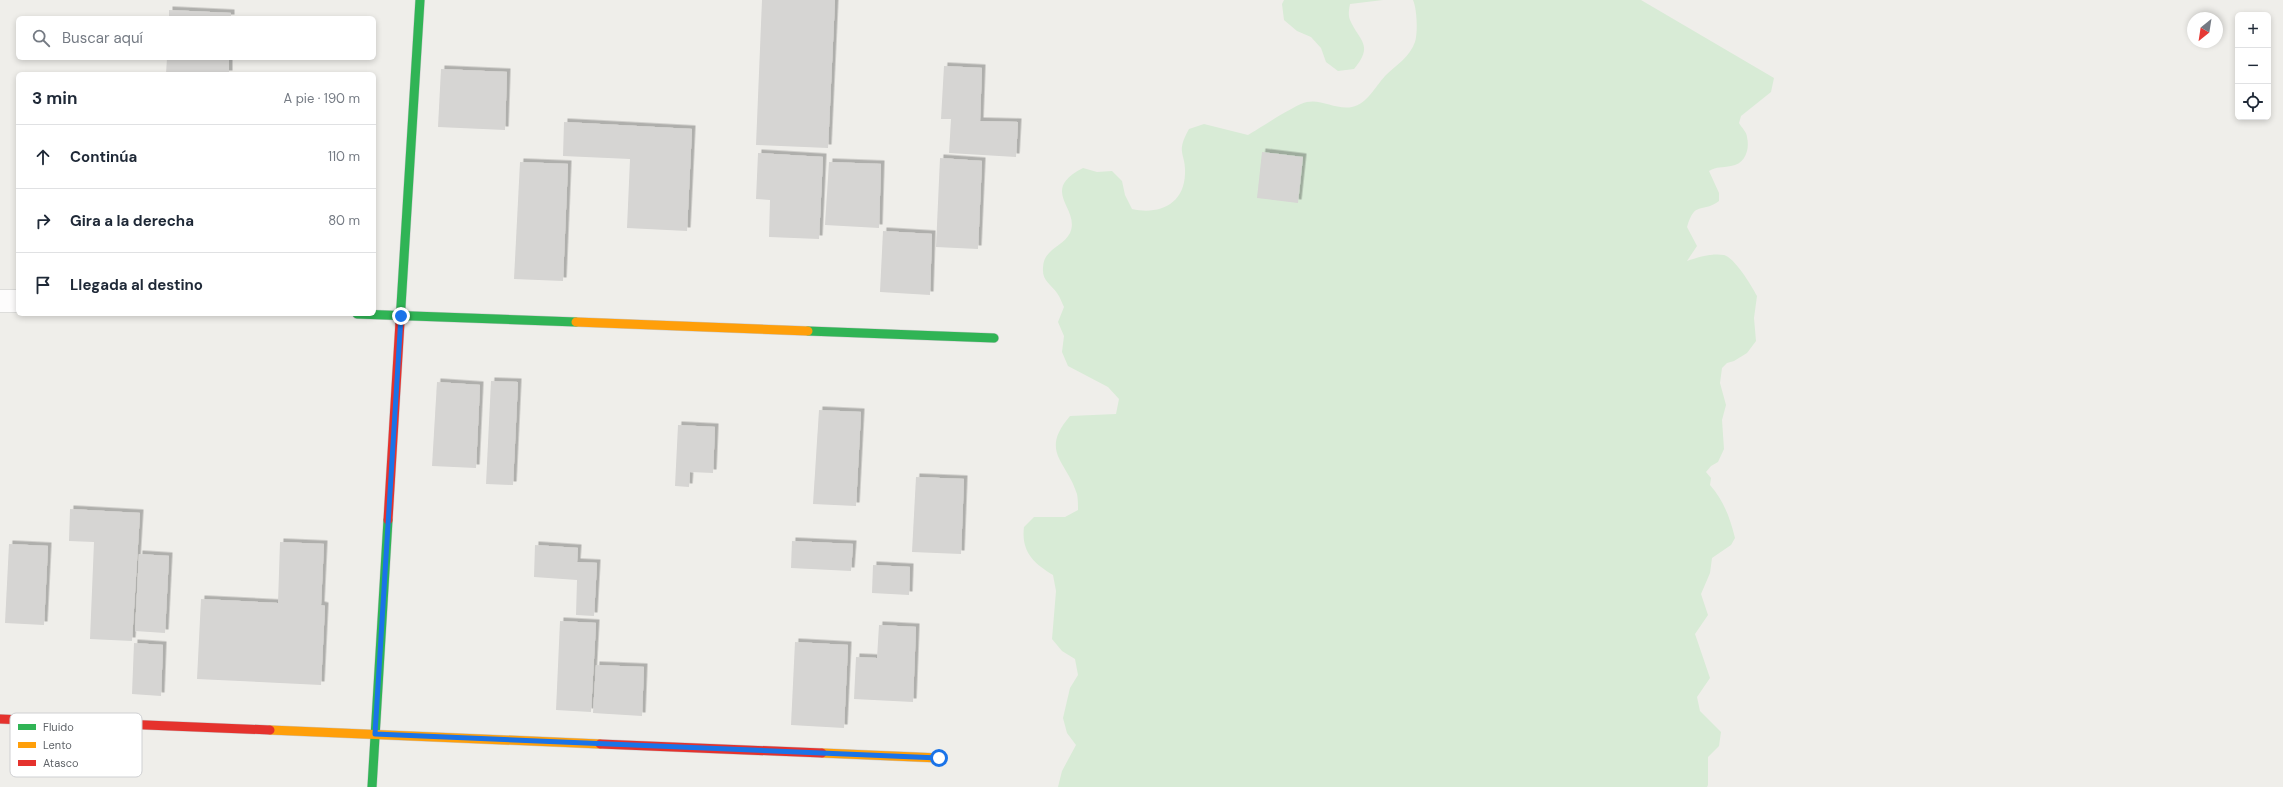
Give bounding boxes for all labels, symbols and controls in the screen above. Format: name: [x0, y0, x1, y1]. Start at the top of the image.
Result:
north arrow: [2187, 12, 2223, 48]
map controls: [2235, 12, 2271, 120]
button: +: [2235, 12, 2271, 48]
search box: [16, 16, 376, 60]
icon: search: [30, 27, 52, 49]
text: Buscar aquí: [62, 28, 143, 48]
button: −: [2235, 48, 2271, 84]
button: locate: [2235, 84, 2271, 120]
text: 3 min: [32, 87, 77, 109]
text: A pie · 190 m: [284, 90, 360, 107]
icon: ahead: [32, 146, 54, 168]
text: Continúa: [70, 147, 137, 167]
text: 110 m: [328, 148, 360, 165]
icon: right: [32, 210, 54, 232]
text: Gira a la derecha: [70, 211, 194, 231]
text: 80 m: [328, 212, 360, 229]
icon: arrive: [32, 274, 54, 296]
text: Llegada al destino: [70, 275, 203, 295]
route end: [392, 307, 410, 325]
legend: [10, 713, 142, 777]
text: Fluido: [43, 720, 74, 734]
text: Lento: [43, 738, 72, 752]
route start: [930, 749, 948, 767]
text: Atasco: [43, 756, 78, 770]

